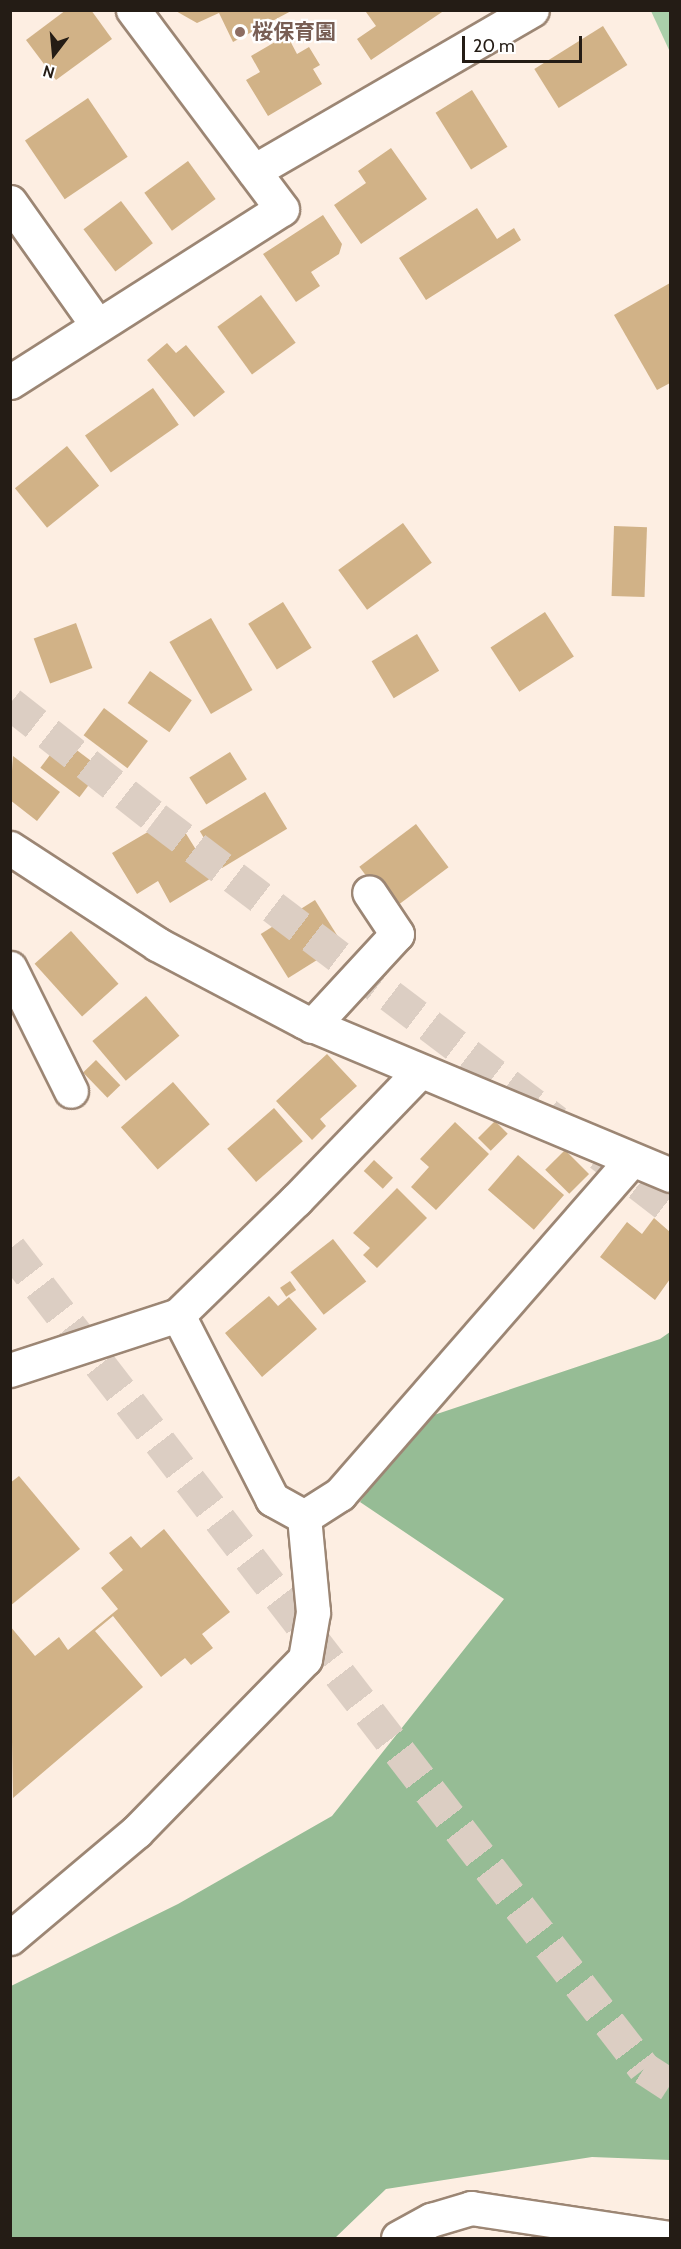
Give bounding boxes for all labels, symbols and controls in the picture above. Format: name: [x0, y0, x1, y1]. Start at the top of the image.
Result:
place label: 桜保育園: [252, 19, 336, 45]
north arrow: [24, 24, 84, 84]
scale bar: [465, 24, 585, 62]
marker: 桜保育園: [233, 25, 247, 39]
text: 20 m: [473, 35, 515, 57]
text: N: [41, 61, 57, 82]

